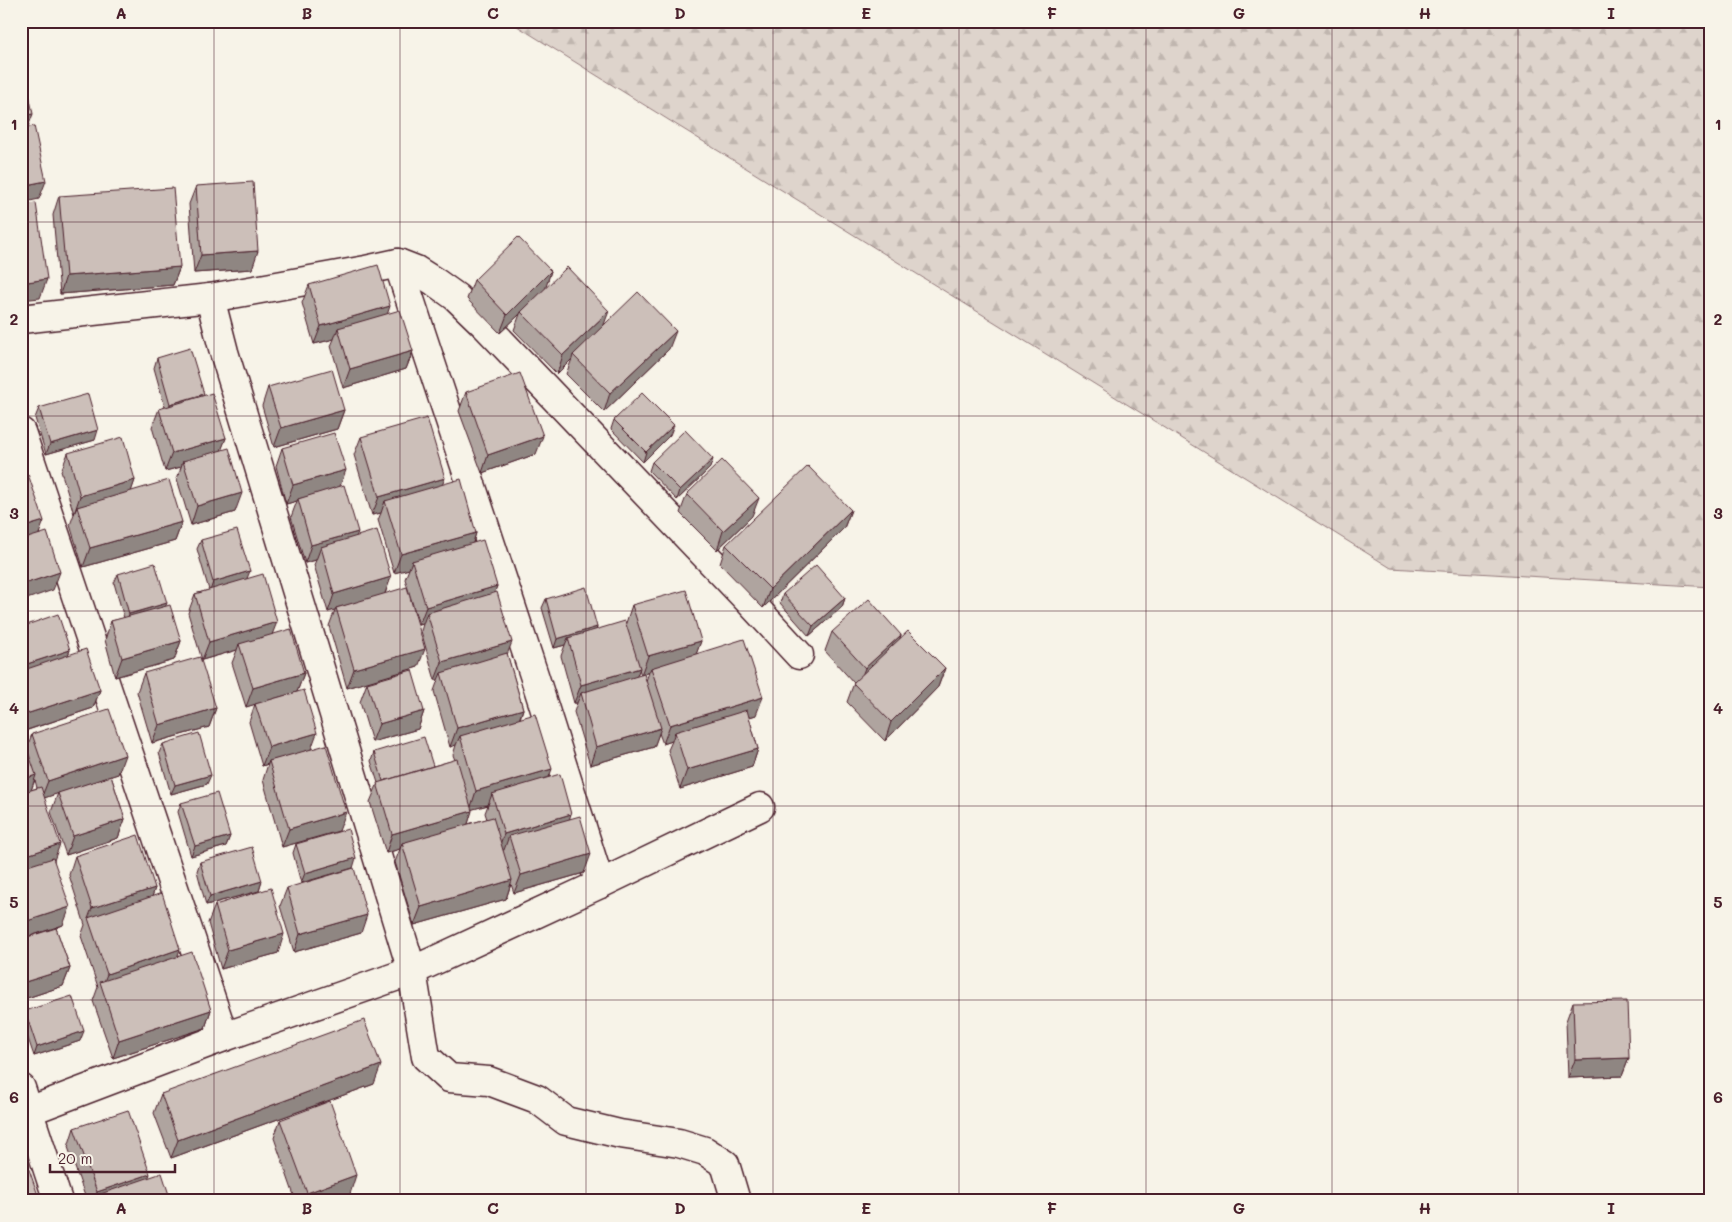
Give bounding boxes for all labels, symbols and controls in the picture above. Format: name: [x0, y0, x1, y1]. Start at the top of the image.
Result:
text: A: [115, 2, 127, 23]
text: B: [302, 2, 312, 23]
text: C: [487, 2, 499, 23]
text: D: [674, 2, 686, 23]
text: E: [861, 2, 871, 23]
text: F: [1047, 2, 1057, 23]
text: G: [1233, 2, 1245, 23]
text: H: [1419, 2, 1431, 23]
text: I: [1607, 2, 1615, 23]
text: 1: [10, 113, 18, 134]
text: 1: [1714, 113, 1722, 134]
text: 2: [10, 308, 19, 329]
text: 2: [1714, 308, 1723, 329]
text: 3: [9, 502, 19, 523]
text: 3: [1713, 502, 1723, 523]
text: 4: [9, 697, 19, 718]
text: 4: [1713, 697, 1723, 718]
text: 5: [9, 891, 19, 912]
text: 5: [1713, 891, 1723, 912]
text: 6: [9, 1086, 19, 1107]
text: 6: [1713, 1086, 1723, 1107]
scale bar: [50, 1142, 175, 1174]
text: 20 m: [58, 1148, 92, 1168]
text: A: [115, 1197, 127, 1218]
text: B: [302, 1197, 312, 1218]
text: C: [487, 1197, 499, 1218]
text: D: [674, 1197, 686, 1218]
text: E: [861, 1197, 871, 1218]
text: F: [1047, 1197, 1057, 1218]
text: G: [1233, 1197, 1245, 1218]
text: H: [1419, 1197, 1431, 1218]
text: I: [1607, 1197, 1615, 1218]

